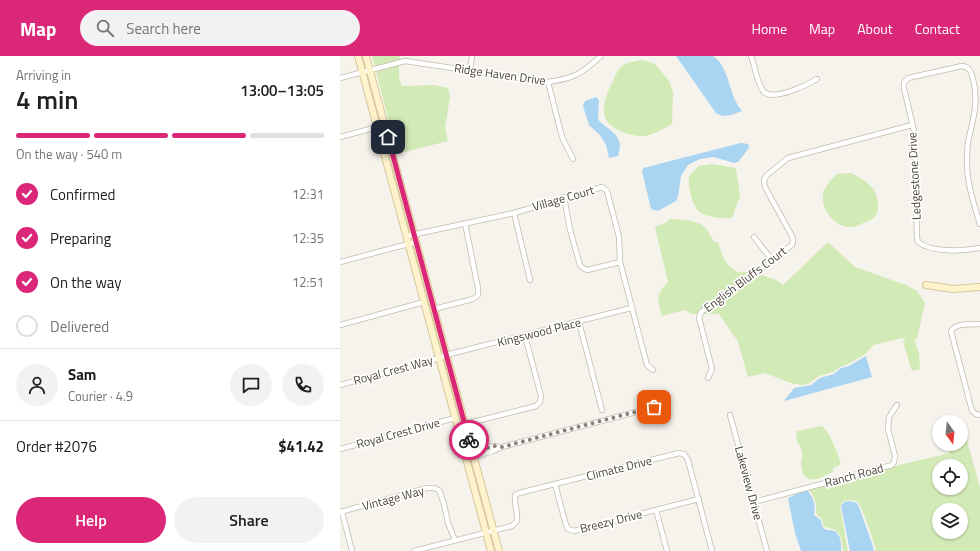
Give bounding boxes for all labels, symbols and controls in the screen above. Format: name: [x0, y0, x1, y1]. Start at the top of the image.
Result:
search box: [80, 10, 360, 46]
text: Map: [20, 14, 56, 43]
icon: search: [94, 17, 116, 39]
text: Search here: [126, 17, 201, 40]
text: Home: [752, 18, 787, 39]
text: Map: [809, 18, 835, 39]
text: About: [857, 18, 893, 39]
text: Contact: [915, 18, 960, 39]
street label: Ridge Haven Drive: [453, 58, 547, 90]
text: Arriving in: [16, 65, 71, 85]
text: 13:00–13:05: [240, 79, 324, 102]
text: 4 min: [16, 80, 79, 119]
pin: [371, 120, 405, 154]
icon: home: [377, 126, 399, 148]
street label: Ledgestone Drive: [902, 132, 926, 220]
text: On the way · 540 m: [16, 144, 122, 164]
street label: Village Court: [530, 180, 597, 216]
icon: check: [16, 183, 38, 205]
text: Confirmed: [50, 183, 115, 206]
text: 12:31: [292, 184, 324, 204]
icon: check: [16, 227, 38, 249]
text: Preparing: [50, 227, 111, 250]
text: 12:35: [292, 228, 324, 248]
street label: English Bluffs Court: [700, 241, 791, 317]
icon: check: [16, 271, 38, 293]
text: On the way: [50, 271, 122, 294]
text: 12:51: [292, 272, 324, 292]
street label: Kingswood Place: [495, 312, 583, 352]
text: Delivered: [50, 315, 109, 338]
street label: Royal Crest Way: [351, 350, 435, 390]
text: Sam: [68, 363, 96, 386]
button: person: [16, 364, 58, 406]
button: chat: [230, 364, 272, 406]
button: phone: [282, 364, 324, 406]
text: Courier · 4.9: [68, 386, 133, 406]
pin: [637, 390, 671, 424]
icon: bag: [643, 396, 665, 418]
street label: Royal Crest Drive: [354, 413, 442, 453]
north arrow: [932, 415, 968, 451]
map controls: [932, 415, 968, 539]
courier: [449, 420, 489, 460]
icon: bike: [458, 429, 480, 451]
text: Order #2076: [16, 435, 97, 458]
text: $41.42: [278, 435, 324, 458]
street label: Lakeview Drive: [730, 444, 768, 522]
street label: Climate Drive: [584, 451, 654, 485]
street label: Ranch Road: [822, 458, 886, 492]
button: locate: [932, 459, 968, 495]
street label: Vintage Way: [360, 481, 426, 515]
button: Help: [16, 497, 166, 543]
button: Share: [174, 497, 324, 543]
button: layers: [932, 503, 968, 539]
street label: Breezy Drive: [578, 504, 644, 538]

